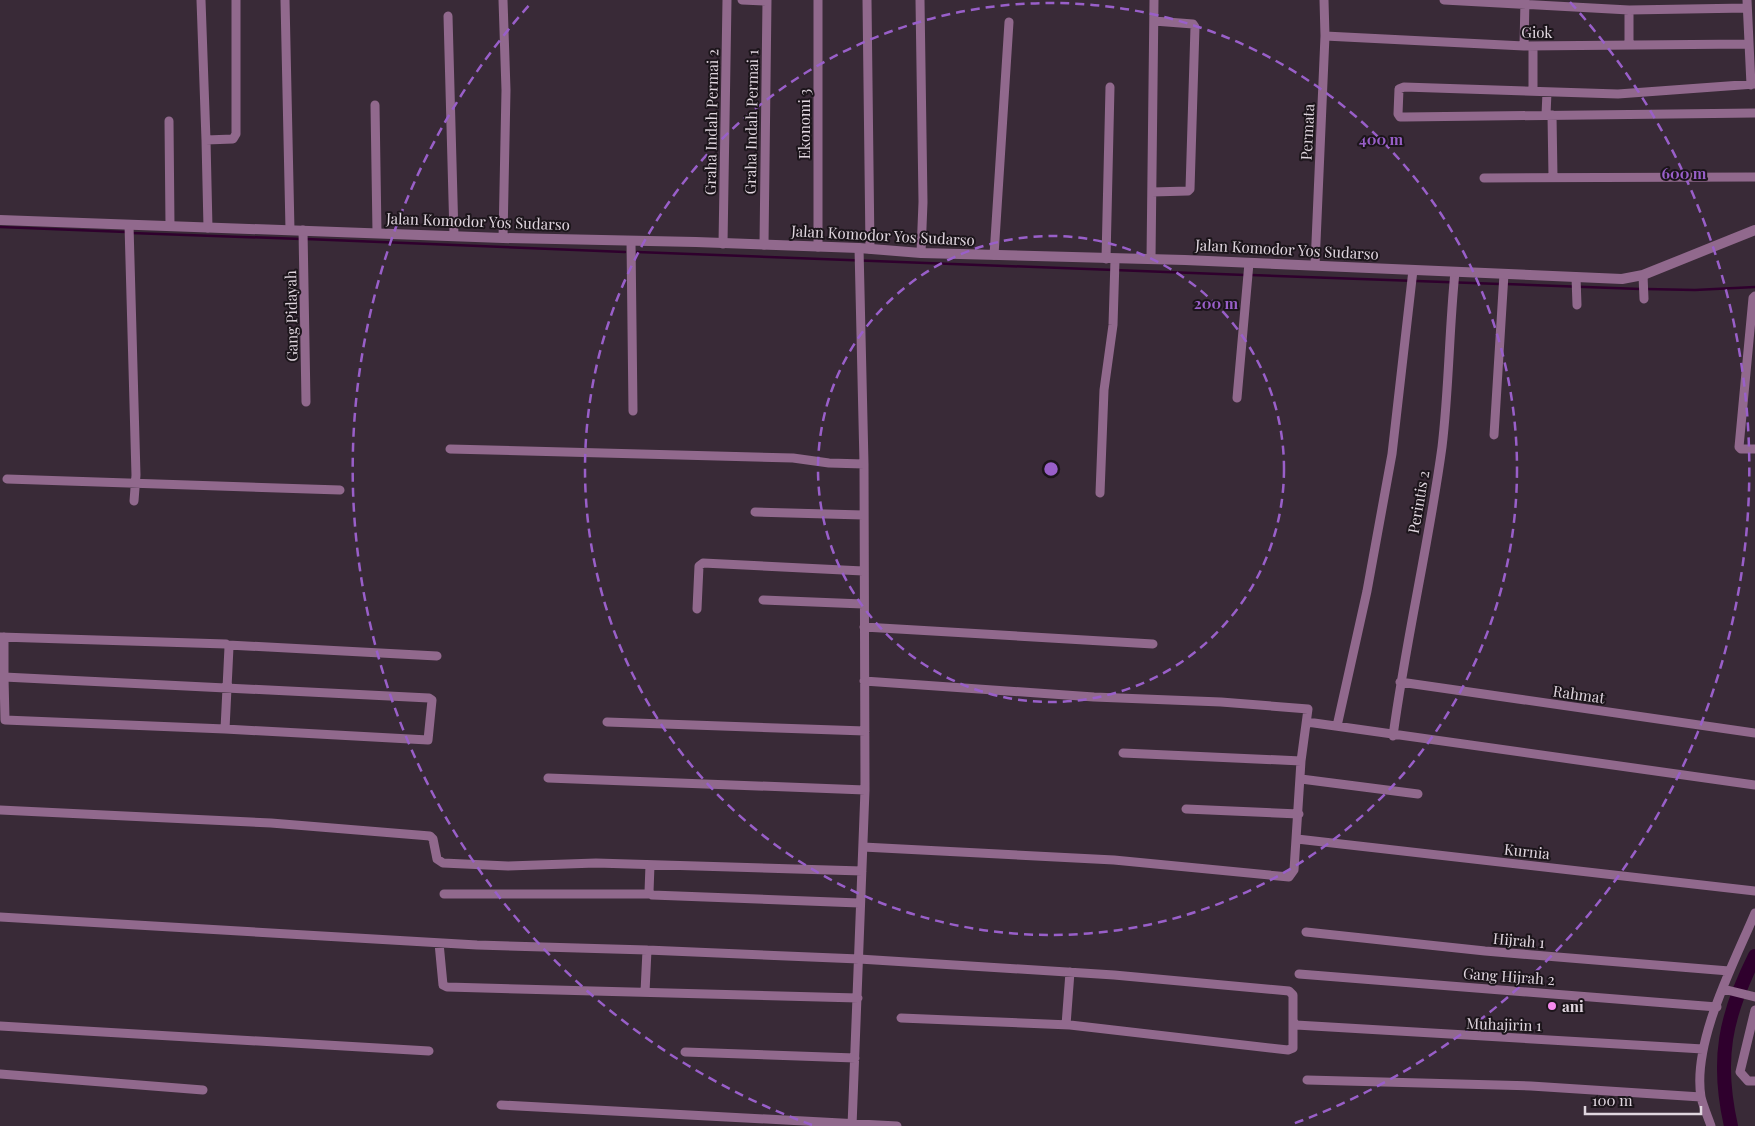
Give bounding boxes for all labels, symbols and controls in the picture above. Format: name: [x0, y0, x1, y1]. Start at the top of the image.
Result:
street label: Giok: [1521, 22, 1553, 42]
street label: Graha Indah Permai 2: [700, 49, 722, 195]
street label: Graha Indah Permai 1: [740, 49, 762, 194]
street label: Ekonomi 3: [794, 88, 814, 159]
street label: Permata: [1296, 103, 1318, 161]
text: 400 m: [1359, 129, 1404, 149]
text: 600 m: [1662, 163, 1707, 183]
street label: Jalan Komodor Yos Sudarso: [385, 208, 570, 234]
street label: Jalan Komodor Yos Sudarso: [790, 220, 975, 250]
street label: Jalan Komodor Yos Sudarso: [1194, 234, 1379, 264]
street label: Gang Pidayah: [280, 270, 302, 362]
text: 200 m: [1194, 293, 1239, 313]
centre of rings: [1042, 460, 1060, 478]
street label: Perintis 2: [1403, 469, 1433, 535]
street label: Rahmat: [1552, 680, 1607, 708]
street label: Kurnia: [1503, 839, 1551, 863]
street label: Hijrah 1: [1492, 928, 1546, 952]
street label: Gang Hijrah 2: [1462, 963, 1556, 989]
place label: ani: [1562, 996, 1584, 1016]
marker: ani: [1546, 1000, 1558, 1012]
street label: Muhajirin 1: [1466, 1013, 1543, 1035]
scale bar: [1585, 1084, 1701, 1116]
text: 100 m: [1592, 1090, 1633, 1110]

